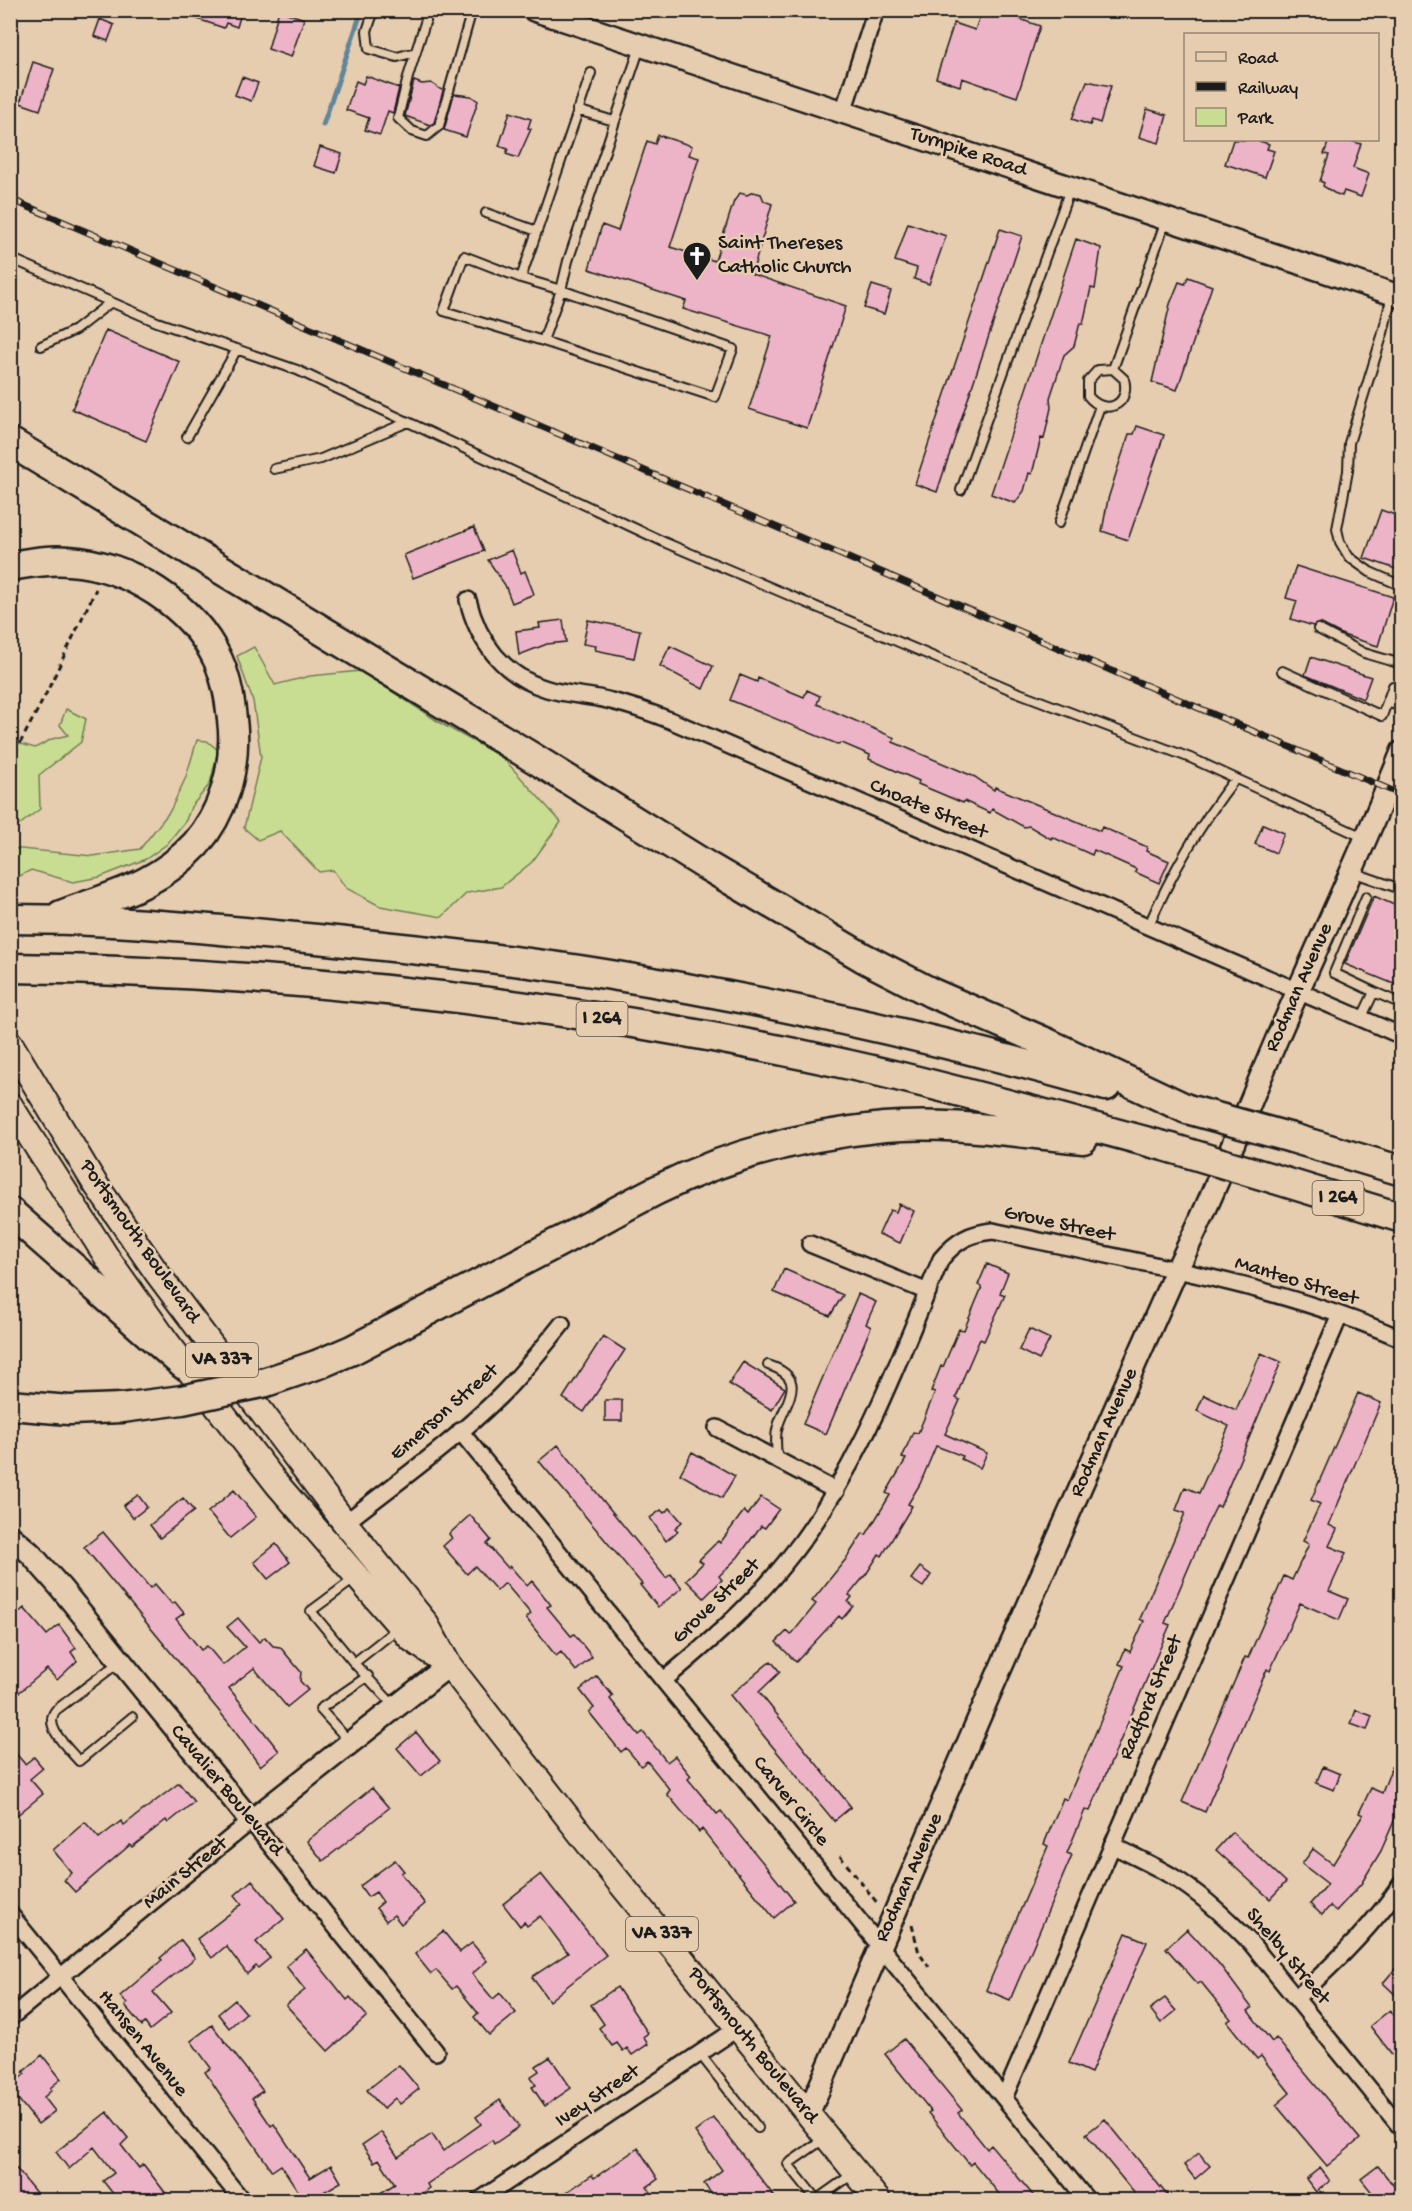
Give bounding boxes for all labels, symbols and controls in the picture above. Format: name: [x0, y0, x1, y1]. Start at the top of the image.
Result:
legend: [1184, 33, 1379, 141]
text: Road: [1238, 49, 1279, 70]
text: Railway: [1238, 79, 1298, 100]
text: Park: [1237, 109, 1274, 130]
street label: Turnpike Road: [906, 122, 1031, 184]
place label: Saint Thereses Catholic Church: [718, 232, 851, 281]
church icon: Saint Thereses Catholic Church: [681, 240, 713, 282]
street label: Choate Street: [865, 774, 993, 847]
street label: Rodman Avenue: [1260, 918, 1340, 1057]
road number: I 264: [576, 1002, 628, 1036]
street label: Portsmouth Boulevard: [72, 1154, 206, 1330]
road number: I 264: [1312, 1181, 1364, 1215]
street label: Grove Street: [1001, 1201, 1119, 1249]
street label: Manteo Street: [1231, 1251, 1363, 1313]
road number: VA 337: [186, 1343, 258, 1377]
street label: Emerson Street: [386, 1357, 506, 1467]
street label: Rodman Avenue: [1065, 1363, 1145, 1502]
street label: Grove Street: [668, 1552, 768, 1650]
street label: Radford Street: [1115, 1630, 1190, 1764]
street label: Cavalier Boulevard: [164, 1720, 289, 1863]
street label: Carver Circle: [746, 1752, 835, 1853]
street label: Rodman Avenue: [870, 1808, 950, 1947]
street label: Main Street: [139, 1831, 235, 1916]
street label: Shelby Street: [1239, 1903, 1336, 2012]
road number: VA 337: [626, 1917, 698, 1951]
street label: Portsmouth Boulevard: [681, 1962, 824, 2131]
street label: Hansen Avenue: [91, 1986, 193, 2103]
street label: Ivey Street: [551, 2058, 647, 2134]

